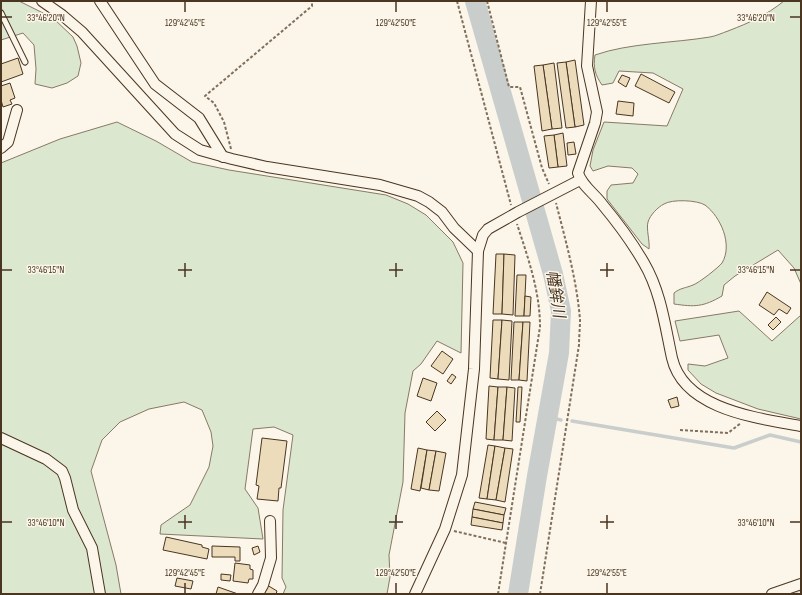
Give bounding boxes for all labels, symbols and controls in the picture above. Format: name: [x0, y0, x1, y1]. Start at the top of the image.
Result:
text: 33°46'20"N: [27, 12, 65, 24]
text: 33°46'20"N: [737, 12, 775, 24]
text: 129°42'45"E: [165, 17, 205, 29]
text: 129°42'50"E: [376, 17, 416, 29]
text: 129°42'55"E: [587, 17, 627, 29]
text: 33°46'15"N: [28, 264, 64, 276]
text: 33°46'15"N: [738, 264, 774, 276]
water label: 幡鉾川: [542, 269, 568, 321]
text: 33°46'10"N: [27, 517, 65, 529]
text: 33°46'10"N: [737, 517, 775, 529]
text: 129°42'45"E: [165, 567, 205, 579]
text: 129°42'50"E: [376, 567, 416, 579]
text: 129°42'55"E: [587, 567, 627, 579]

